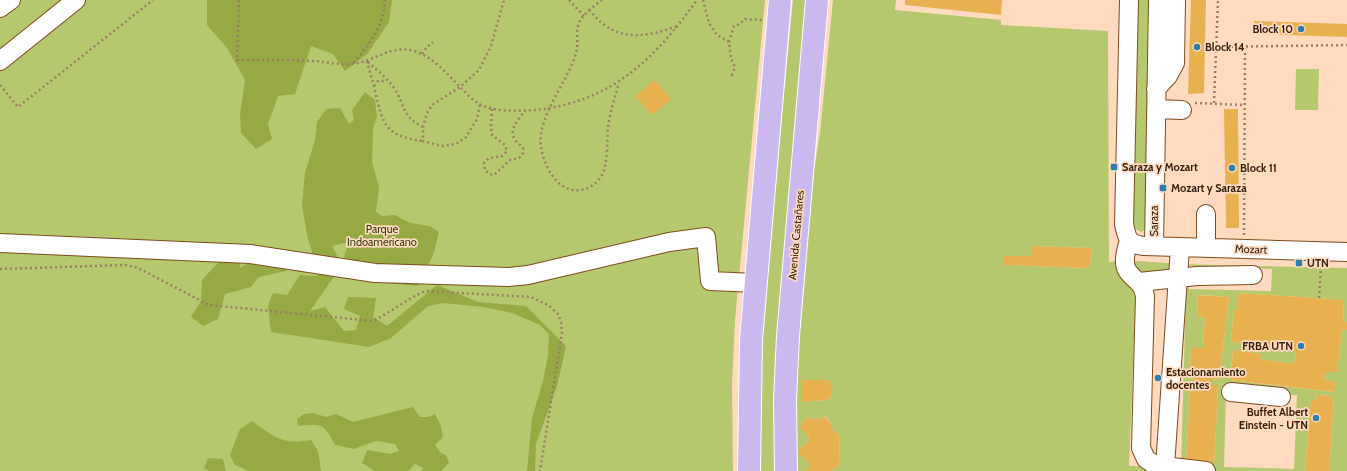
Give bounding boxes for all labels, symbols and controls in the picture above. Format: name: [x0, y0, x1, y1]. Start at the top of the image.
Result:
place label: Block 10: [1252, 22, 1293, 36]
marker: Block 10: [1296, 24, 1306, 34]
place label: Block 14: [1205, 40, 1245, 54]
marker: Block 14: [1192, 42, 1202, 52]
place label: Saraza y Mozart: [1122, 160, 1198, 174]
place label: Block 11: [1240, 161, 1277, 175]
marker: Saraza y Mozart: [1109, 162, 1119, 172]
marker: Block 11: [1227, 163, 1237, 173]
place label: Mozart y Saraza: [1171, 181, 1247, 195]
marker: Mozart y Saraza: [1158, 183, 1168, 193]
street label: Avenida Castañares: [785, 189, 807, 281]
street label: Saraza: [1147, 205, 1161, 236]
park label: Parque Indoamericano: [347, 222, 417, 249]
street label: Mozart: [1235, 241, 1268, 257]
place label: UTN: [1307, 256, 1329, 270]
marker: UTN: [1294, 258, 1304, 268]
place label: FRBA UTN: [1242, 339, 1293, 353]
marker: FRBA UTN: [1296, 341, 1306, 351]
place label: Estacionamiento docentes: [1166, 365, 1246, 392]
marker: Estacionamiento docentes: [1153, 373, 1163, 383]
place label: Buffet Albert Einstein - UTN: [1239, 405, 1308, 432]
marker: Buffet Albert Einstein - UTN: [1311, 413, 1321, 423]

